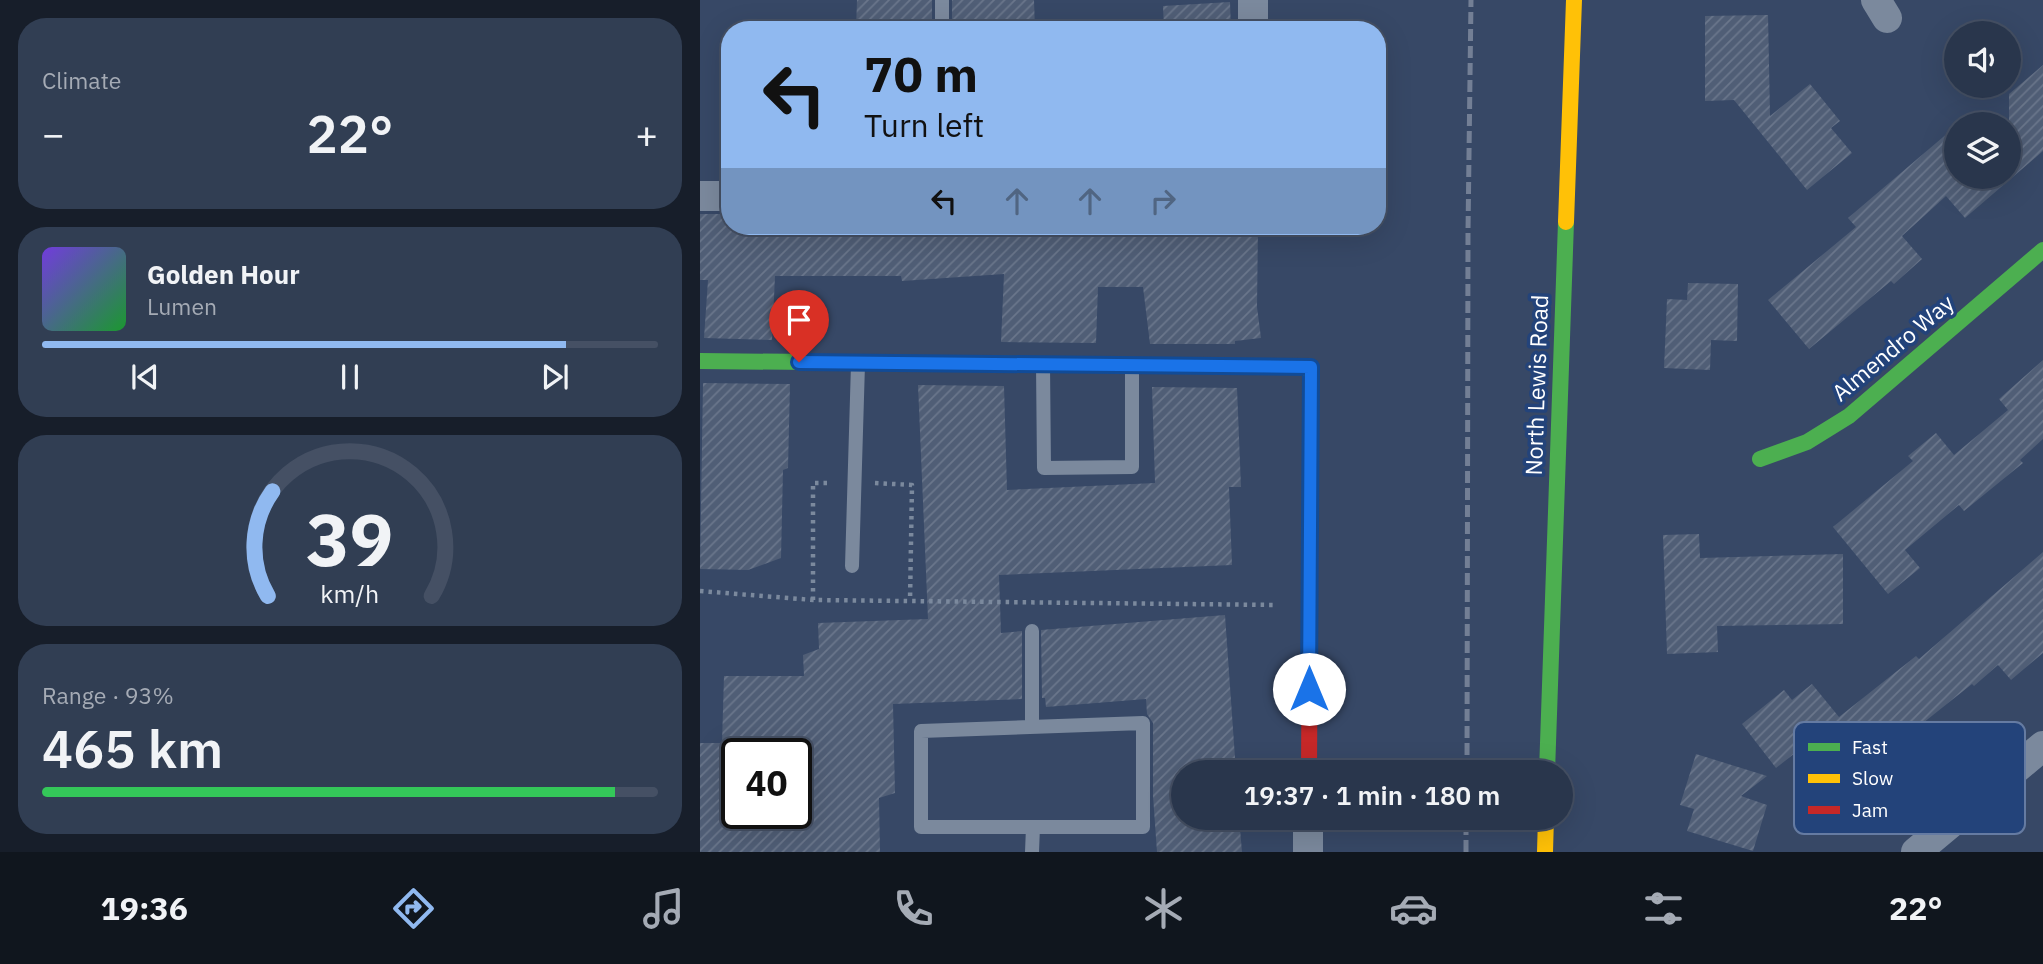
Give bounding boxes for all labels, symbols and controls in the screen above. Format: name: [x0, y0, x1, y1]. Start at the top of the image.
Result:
map controls: [1944, 21, 2021, 189]
button: sound: [1944, 21, 2021, 98]
text: 70 m: [864, 42, 978, 105]
icon: left: [749, 49, 840, 140]
text: Climate: [42, 65, 121, 95]
text: 22°: [307, 100, 393, 167]
text: Turn left: [864, 104, 984, 146]
text: −: [42, 109, 65, 158]
text: +: [635, 109, 658, 158]
button: layers: [1944, 112, 2021, 189]
icon: left: [925, 182, 963, 220]
icon: ahead: [998, 182, 1036, 220]
icon: ahead: [1071, 182, 1109, 220]
icon: right: [1144, 182, 1182, 220]
text: Golden Hour: [147, 257, 300, 291]
street label: Almendro Way: [1825, 287, 1960, 407]
pin: [769, 290, 829, 362]
text: Lumen: [147, 291, 217, 321]
street label: North Lewis Road: [1518, 294, 1554, 476]
icon: arrive: [780, 301, 818, 339]
icon: previous: [126, 358, 164, 396]
icon: pause: [331, 358, 369, 396]
icon: next: [536, 358, 574, 396]
text: 39: [306, 492, 394, 587]
text: km/h: [321, 577, 379, 610]
position arrow: [1272, 652, 1346, 726]
text: Range · 93%: [42, 680, 174, 710]
text: 465 km: [42, 715, 223, 782]
legend: [1794, 722, 2025, 834]
text: Fast: [1852, 735, 1888, 759]
speed limit sign: 40: [721, 738, 812, 829]
text: Slow: [1852, 766, 1893, 790]
text: 19:37 · 1 min · 180 m: [1244, 778, 1500, 812]
text: Jam: [1852, 798, 1888, 822]
icon: directions: [389, 884, 438, 933]
icon: music: [639, 884, 688, 933]
icon: phone: [889, 884, 938, 933]
icon: climate: [1139, 884, 1188, 933]
icon: car: [1389, 884, 1438, 933]
icon: filters: [1639, 884, 1688, 933]
text: 19:36: [101, 887, 188, 929]
text: 22°: [1889, 887, 1942, 929]

